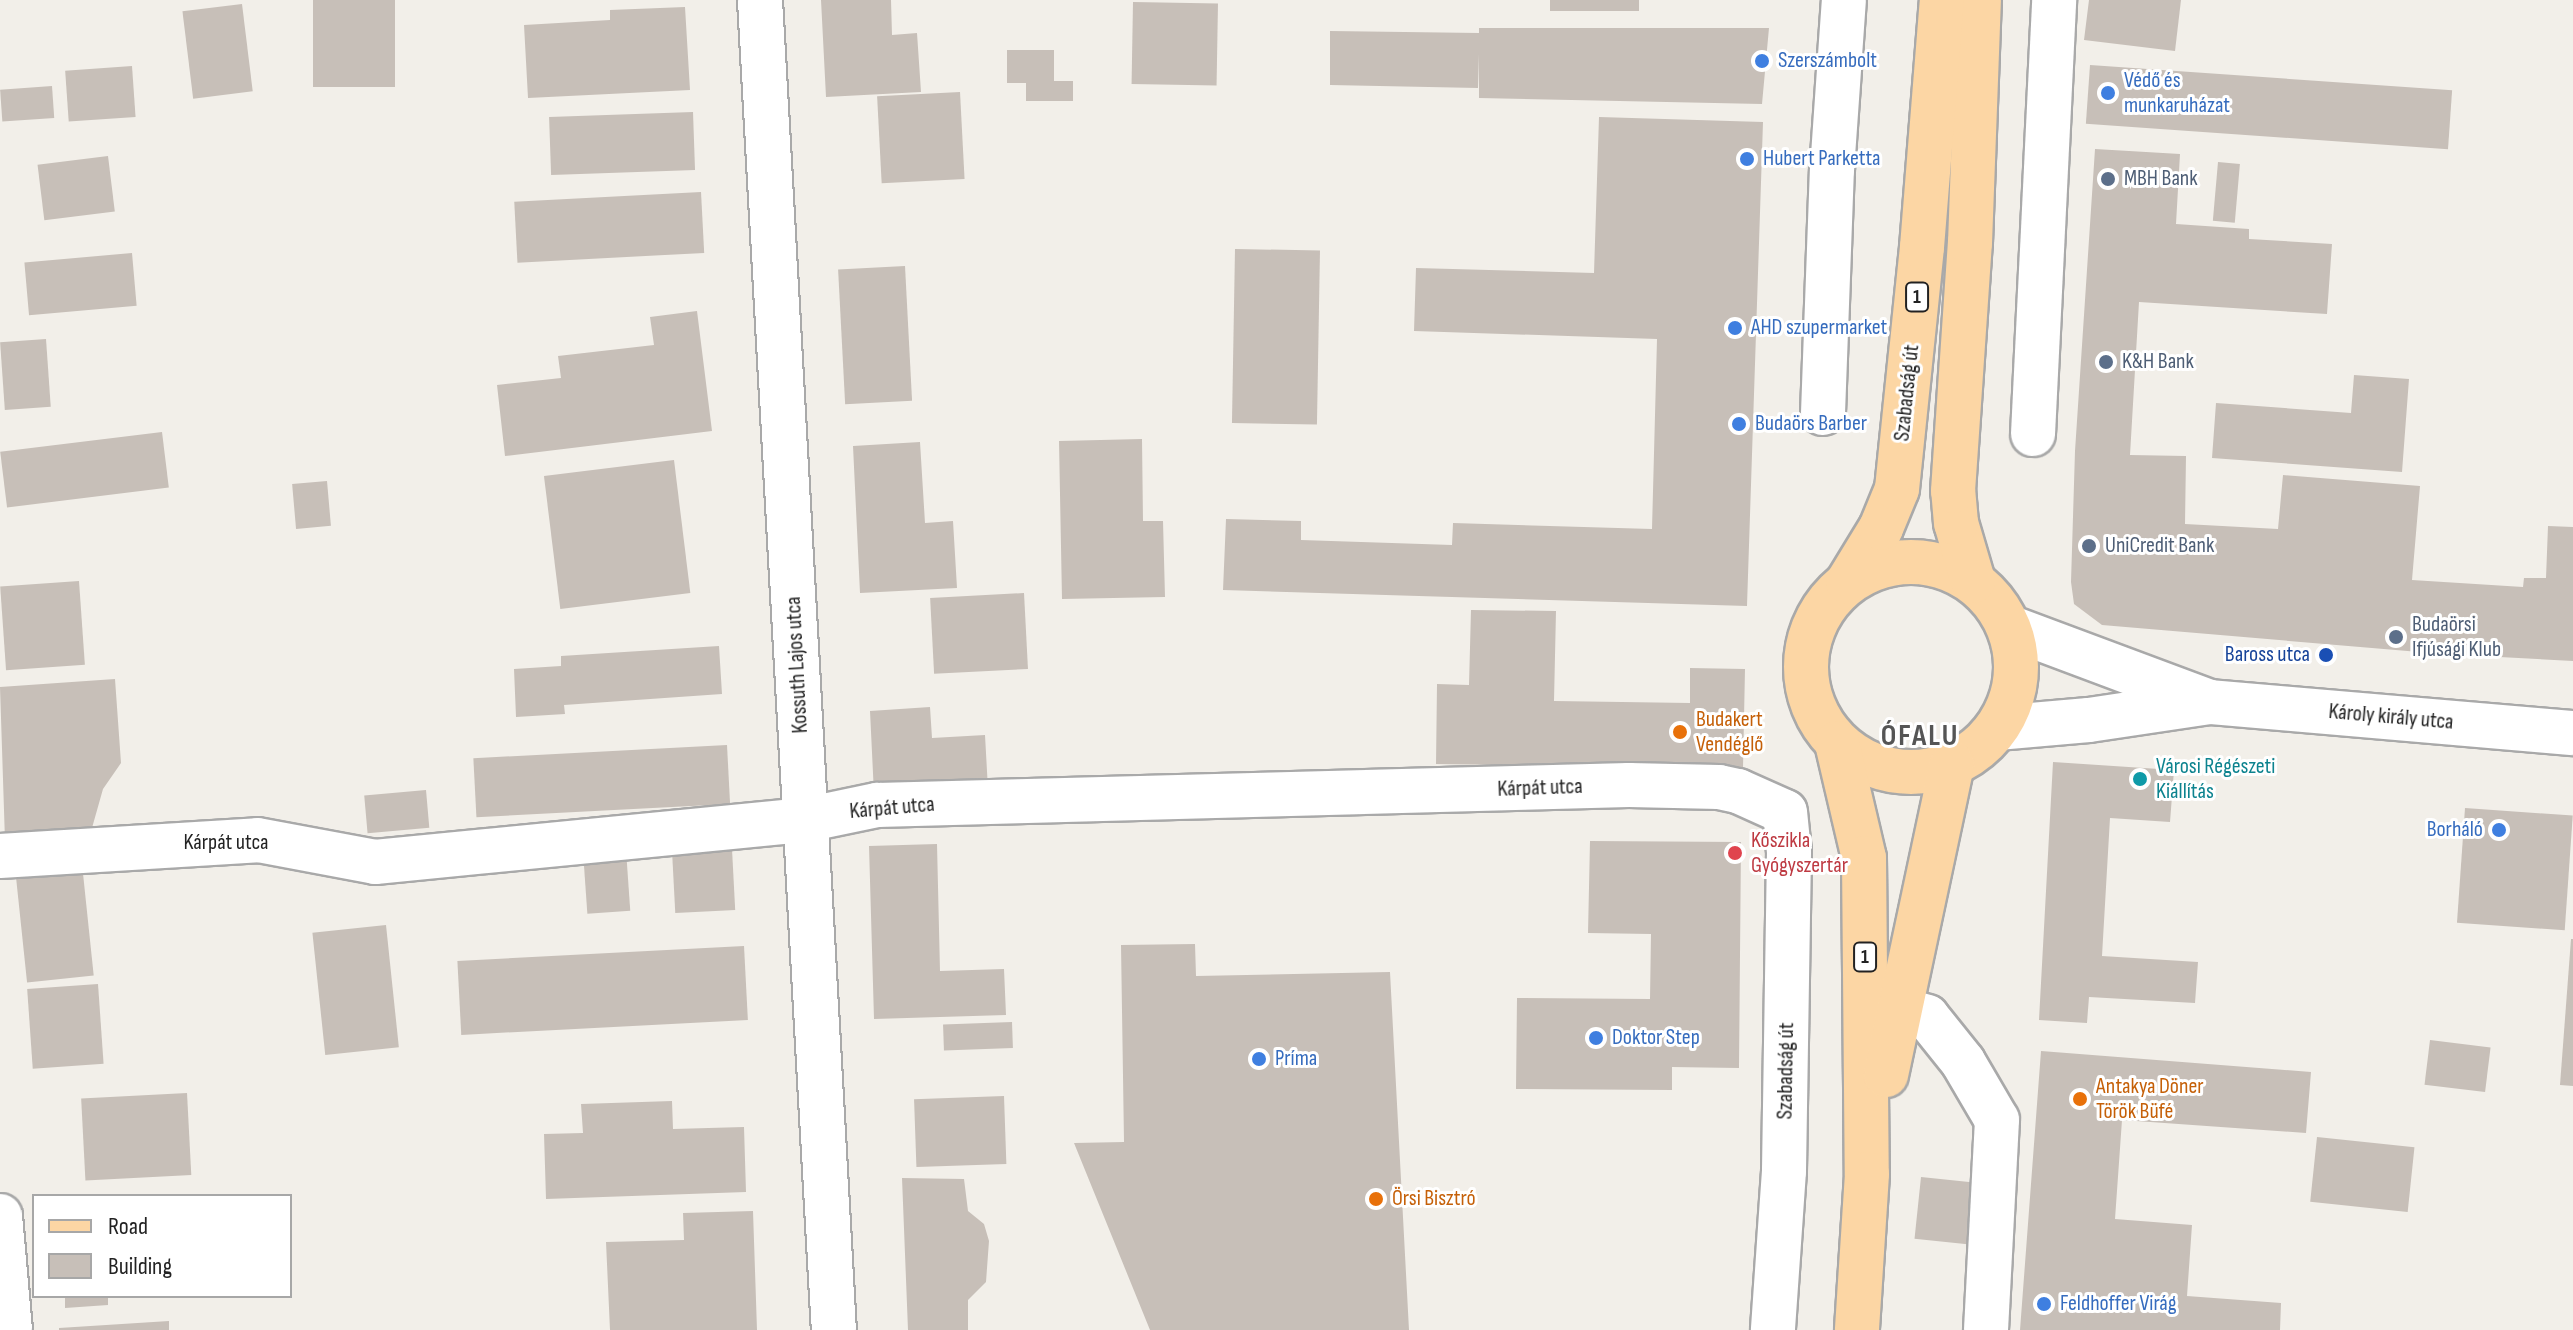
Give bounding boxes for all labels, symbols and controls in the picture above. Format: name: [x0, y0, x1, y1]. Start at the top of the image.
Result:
place label: Szerszámbolt: [1778, 48, 1877, 74]
marker: Szerszámbolt: [1753, 52, 1771, 70]
place label: Védő és munkaruházat: [2124, 67, 2230, 118]
marker: Védő és munkaruházat: [2099, 84, 2117, 102]
place label: Hubert Parketta: [1763, 146, 1881, 172]
marker: Hubert Parketta: [1738, 150, 1756, 168]
place label: MBH Bank: [2124, 166, 2198, 192]
marker: MBH Bank: [2099, 170, 2117, 188]
road number: 1: [1905, 281, 1929, 313]
place label: AHD szupermarket: [1751, 315, 1887, 341]
marker: AHD szupermarket: [1726, 319, 1744, 337]
street label: Szabadság út: [1889, 343, 1925, 443]
place label: K&H Bank: [2122, 349, 2194, 375]
marker: K&H Bank: [2097, 353, 2115, 371]
place label: Budaörs Barber: [1755, 411, 1867, 437]
marker: Budaörs Barber: [1730, 415, 1748, 433]
place label: UniCredit Bank: [2105, 533, 2214, 559]
marker: UniCredit Bank: [2080, 537, 2098, 555]
street label: Kossuth Lajos utca: [780, 596, 814, 734]
place label: Budaörsi Ifjúsági Klub: [2412, 611, 2501, 662]
marker: Budaörsi Ifjúsági Klub: [2387, 628, 2405, 646]
place label: Baross utca: [2225, 642, 2310, 668]
marker: Baross utca: [2317, 646, 2335, 664]
street label: Károly király utca: [2327, 698, 2455, 736]
place label: Budakert Vendéglő: [1696, 706, 1763, 758]
district label: ÓFALU: [1881, 718, 1959, 754]
marker: Budakert Vendéglő: [1671, 723, 1689, 741]
place label: Városi Régészeti Kiállítás: [2156, 753, 2275, 804]
marker: Városi Régészeti Kiállítás: [2131, 770, 2149, 788]
street label: Kárpát utca: [1497, 773, 1583, 803]
street label: Kárpát utca: [848, 791, 936, 825]
place label: Borháló: [2427, 817, 2483, 843]
marker: Borháló: [2490, 821, 2508, 839]
place label: Kőszikla Gyógyszertár: [1751, 827, 1848, 878]
street label: Kárpát utca: [183, 830, 269, 856]
marker: Kőszikla Gyógyszertár: [1726, 844, 1744, 862]
road number: 1: [1853, 941, 1877, 973]
street label: Szabadság út: [1772, 1022, 1800, 1120]
place label: Doktor Step: [1612, 1025, 1700, 1051]
marker: Doktor Step: [1587, 1029, 1605, 1047]
place label: Príma: [1275, 1046, 1317, 1072]
marker: Príma: [1250, 1050, 1268, 1068]
place label: Antakya Döner Török Büfé: [2096, 1073, 2204, 1124]
marker: Antakya Döner Török Büfé: [2071, 1090, 2089, 1108]
place label: Örsi Bisztró: [1392, 1186, 1476, 1212]
marker: Örsi Bisztró: [1367, 1190, 1385, 1208]
legend: [32, 1194, 292, 1298]
text: Road: [108, 1212, 148, 1241]
text: Building: [108, 1252, 172, 1281]
place label: Feldhoffer Virág: [2060, 1291, 2177, 1317]
marker: Feldhoffer Virág: [2035, 1295, 2053, 1313]

